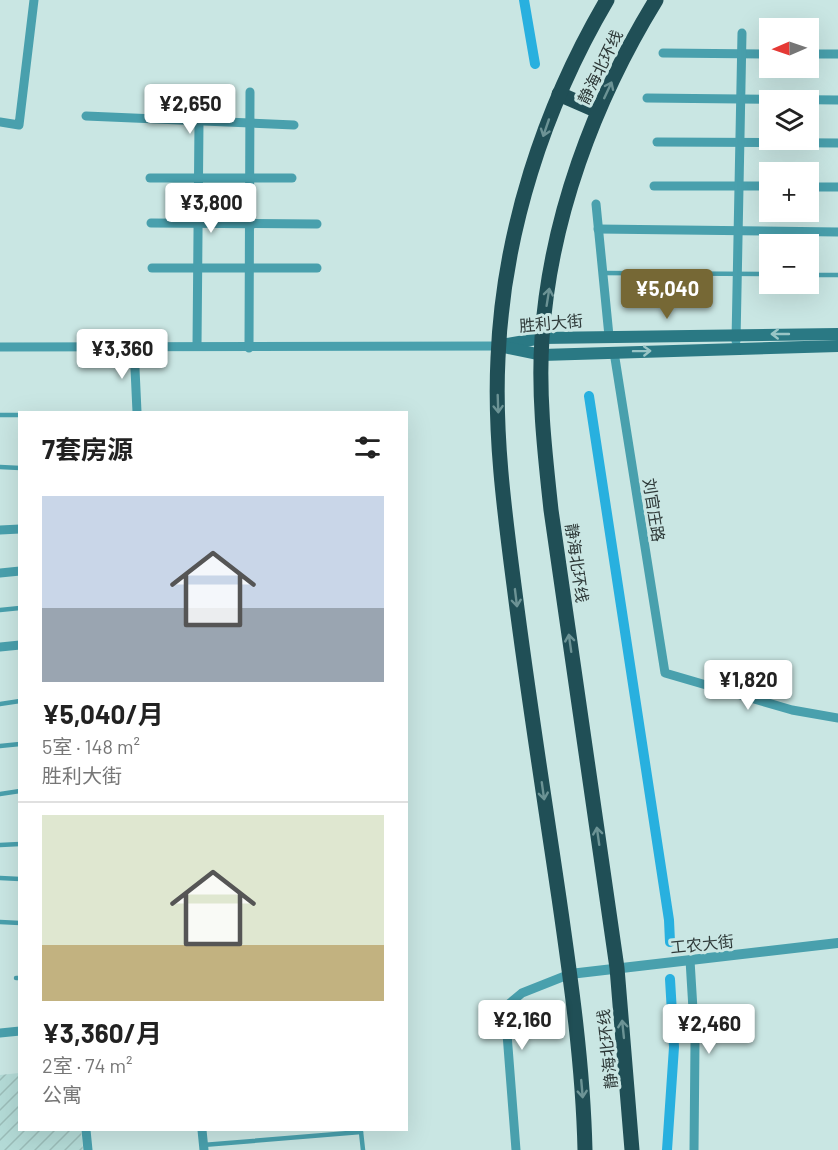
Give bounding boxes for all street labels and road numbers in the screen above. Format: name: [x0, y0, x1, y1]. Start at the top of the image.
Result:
street label: 静海北环线: [573, 27, 626, 107]
street label: 胜利大街: [518, 310, 584, 335]
street label: 刘官庄路: [640, 477, 669, 543]
street label: 静海北环线: [563, 522, 592, 604]
street label: 工农大街: [669, 931, 735, 956]
street label: 静海北环线: [593, 1008, 620, 1090]

